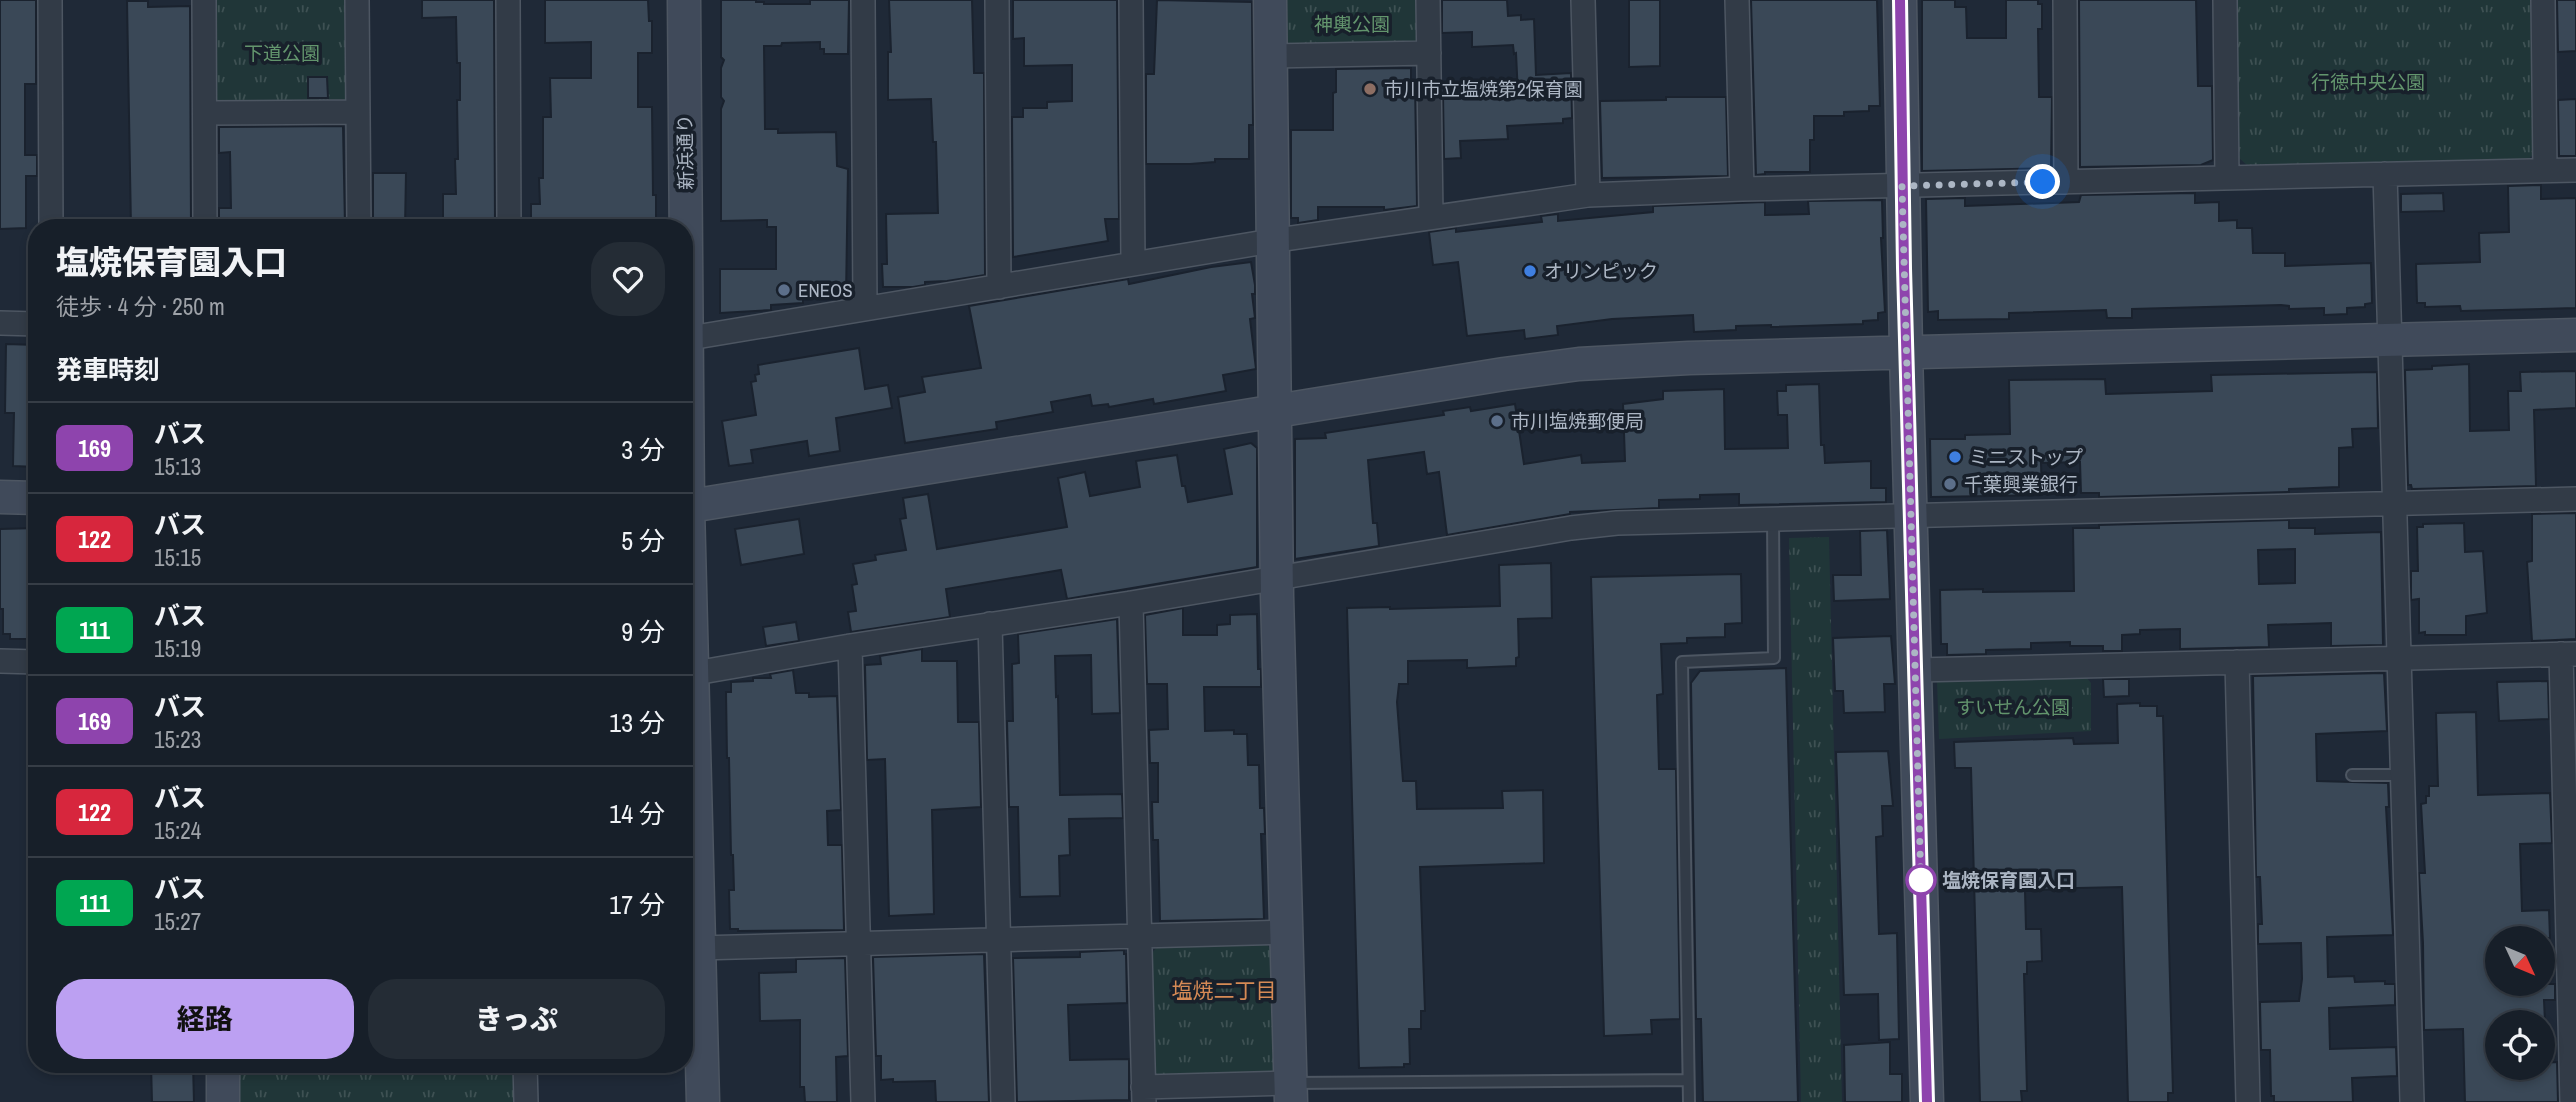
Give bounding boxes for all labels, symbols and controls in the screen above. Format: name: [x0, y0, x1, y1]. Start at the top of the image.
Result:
park label: 神輿公園: [1314, 11, 1390, 37]
park label: 下道公園: [244, 40, 320, 66]
park label: 行徳中央公園: [2311, 69, 2425, 95]
place label: 市川市立塩焼第2保育園: [1384, 76, 1583, 102]
marker: 市川市立塩焼第2保育園: [1362, 81, 1378, 97]
street label: 新浜通り: [671, 114, 699, 190]
your location: [2025, 164, 2060, 199]
text: 塩焼保育園入口: [56, 240, 287, 284]
button: heart: [591, 242, 665, 316]
place label: オリンピック: [1544, 258, 1658, 284]
marker: オリンピック: [1522, 263, 1538, 279]
place label: ENEOS: [798, 277, 853, 303]
marker: ENEOS: [776, 282, 792, 298]
text: 徒歩 · 4 分 · 250 m: [56, 291, 225, 322]
text: 発車時刻: [56, 352, 160, 387]
place label: 市川塩焼郵便局: [1511, 408, 1644, 434]
marker: 市川塩焼郵便局: [1489, 413, 1505, 429]
text: バス: [154, 416, 206, 451]
text: 169: [78, 432, 111, 464]
text: 3 分: [621, 432, 665, 467]
place label: ミニストップ: [1969, 444, 2083, 470]
marker: ミニストップ: [1947, 449, 1963, 465]
text: 15:13: [154, 451, 201, 482]
place label: 千葉興業銀行: [1964, 471, 2078, 497]
marker: 千葉興業銀行: [1942, 476, 1958, 492]
text: バス: [154, 507, 206, 542]
text: 122: [78, 523, 111, 555]
text: 5 分: [621, 523, 665, 558]
text: 15:15: [154, 542, 201, 573]
text: バス: [154, 598, 206, 633]
text: 111: [79, 614, 110, 646]
text: 9 分: [621, 614, 665, 649]
text: 15:19: [154, 633, 201, 664]
text: バス: [154, 689, 206, 724]
park label: すいせん公園: [1956, 694, 2070, 720]
text: 169: [78, 705, 111, 737]
text: 13 分: [609, 705, 665, 740]
text: 15:23: [154, 724, 201, 755]
text: バス: [154, 780, 206, 815]
text: 122: [78, 796, 111, 828]
text: 14 分: [609, 796, 665, 831]
text: 15:24: [154, 815, 201, 846]
marker: 塩焼保育園入口: [1906, 865, 1936, 895]
place label: 塩焼保育園入口: [1942, 867, 2075, 893]
text: バス: [154, 871, 206, 906]
text: 111: [79, 887, 110, 919]
text: 17 分: [609, 887, 665, 922]
text: 15:27: [154, 906, 201, 937]
north arrow: [2485, 926, 2555, 996]
map controls: [2485, 926, 2555, 1080]
district label: 塩焼二丁目: [1172, 976, 1277, 1005]
button: 経路: [56, 979, 354, 1059]
button: きっぷ: [368, 979, 665, 1059]
button: locate: [2485, 1010, 2555, 1080]

